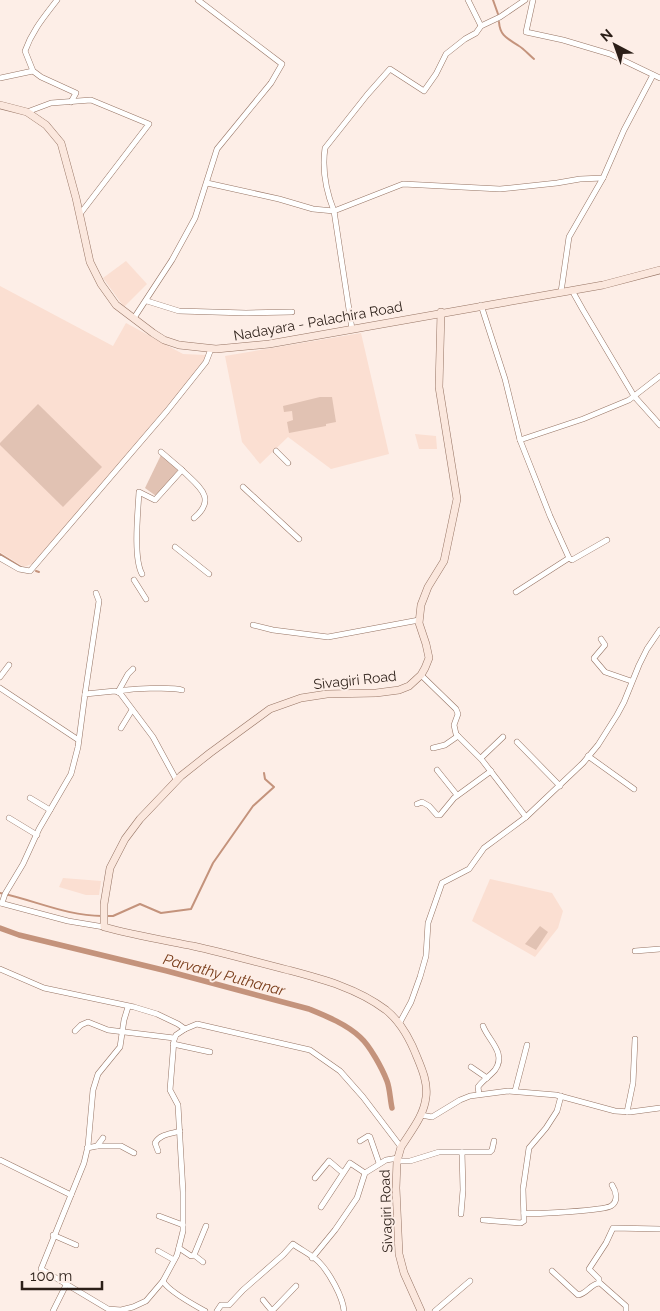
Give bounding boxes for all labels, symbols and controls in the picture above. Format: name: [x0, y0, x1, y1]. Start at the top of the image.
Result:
north arrow: [590, 20, 640, 70]
text: N: [597, 26, 616, 45]
street label: Nadayara - Palachira Road: [232, 298, 404, 344]
street label: Sivagiri Road: [313, 668, 397, 692]
water label: Parvathy Puthanar: [161, 950, 288, 1000]
street label: Sivagiri Road: [377, 1169, 395, 1253]
scale bar: [22, 1258, 102, 1290]
text: 100 m: [30, 1267, 72, 1285]

